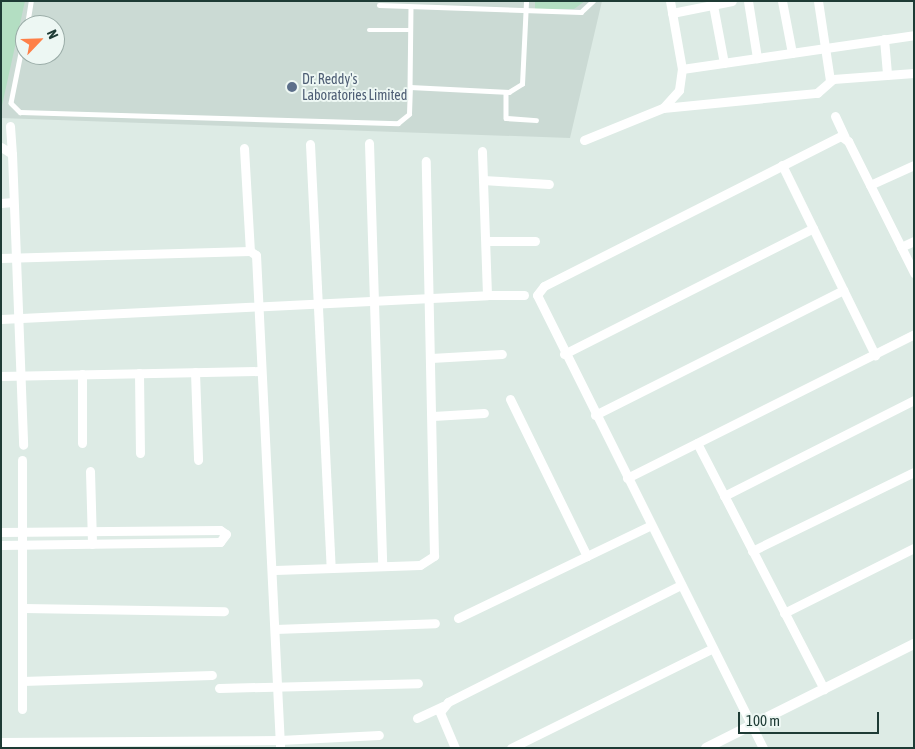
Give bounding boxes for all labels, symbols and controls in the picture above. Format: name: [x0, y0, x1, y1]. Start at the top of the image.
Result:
north arrow: [15, 15, 65, 65]
text: N: [44, 27, 62, 41]
place label: Dr. Reddy's Laboratories Limited: [302, 71, 407, 104]
marker: Dr. Reddy's Laboratories Limited: [286, 81, 298, 93]
scale bar: [740, 702, 881, 734]
text: 100 m: [746, 712, 780, 729]

